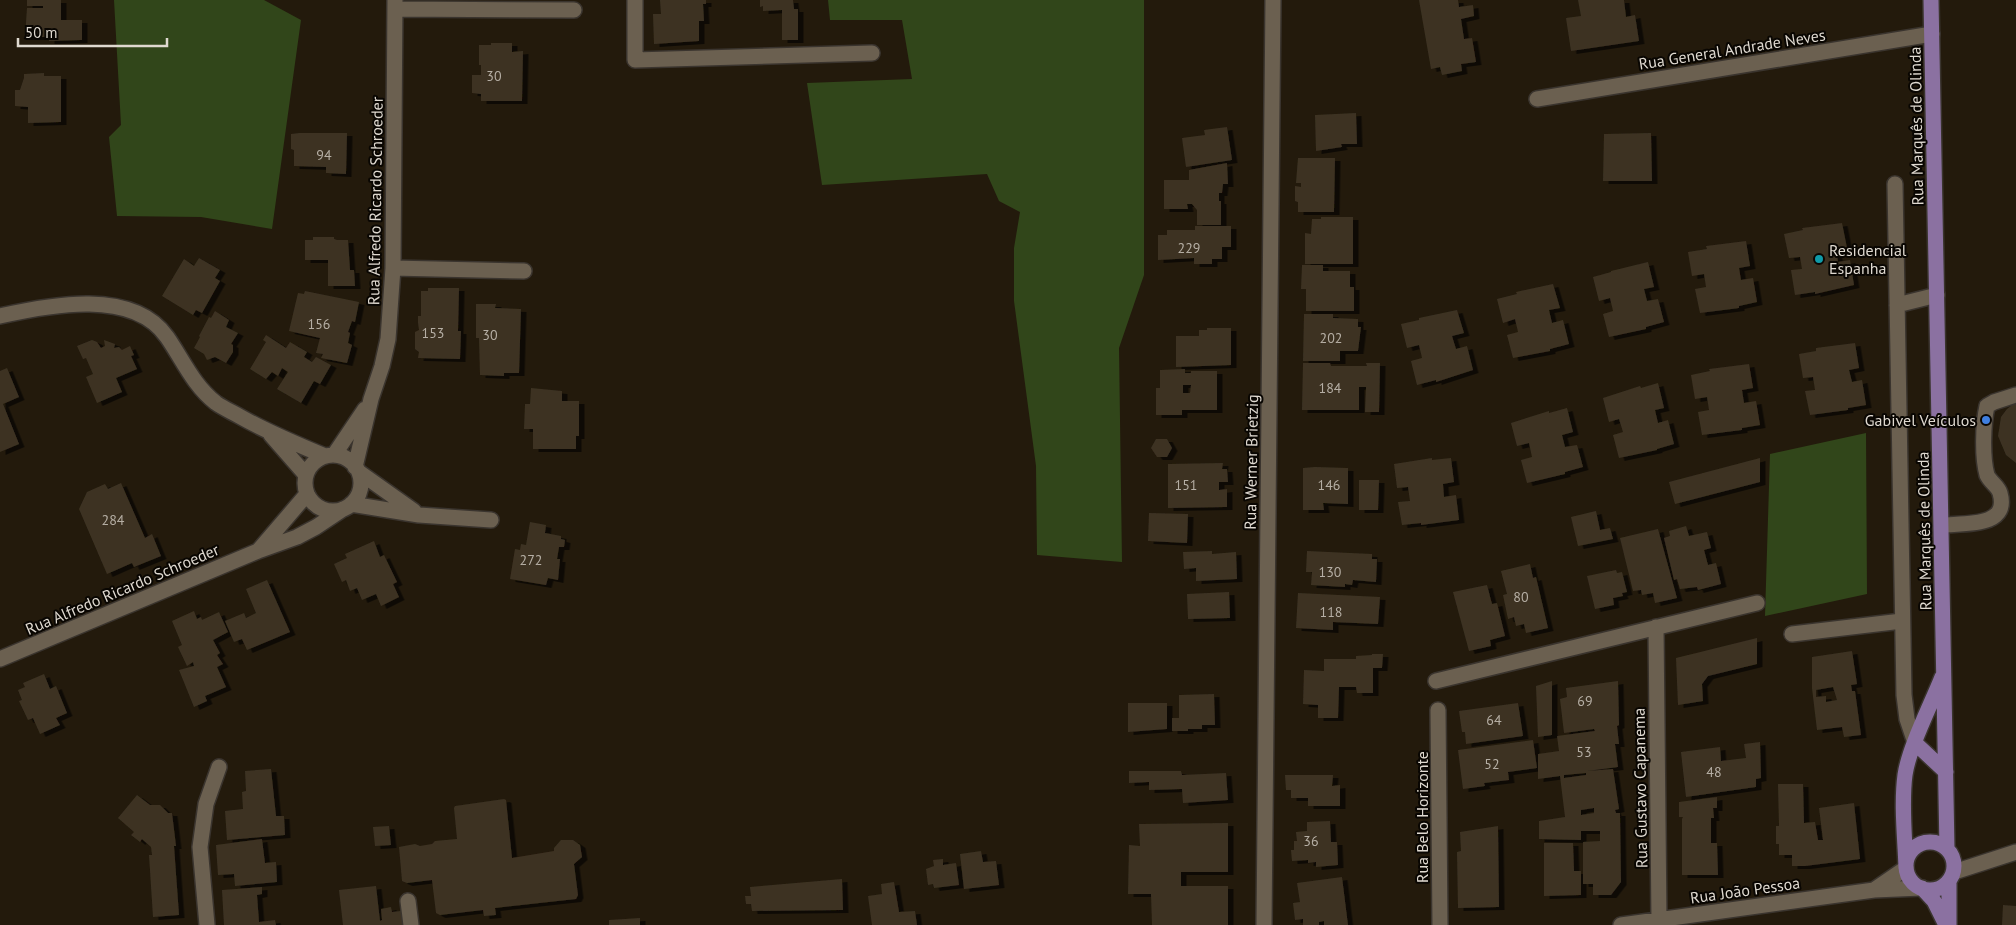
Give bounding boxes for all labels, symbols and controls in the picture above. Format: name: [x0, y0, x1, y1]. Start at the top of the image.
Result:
scale bar: [18, 15, 166, 47]
text: 50 m: [25, 23, 58, 42]
street label: Rua General Andrade Neves: [1637, 24, 1827, 74]
street label: Rua Marquês de Olinda: [1905, 46, 1927, 206]
house number: 30: [486, 67, 502, 85]
street label: Rua Alfredo Ricardo Schroeder: [363, 96, 387, 305]
house number: 94: [316, 146, 332, 164]
house number: 229: [1178, 239, 1200, 257]
place label: Residencial Espanha: [1829, 240, 1907, 278]
marker: Residencial Espanha: [1813, 253, 1825, 265]
house number: 156: [308, 315, 330, 333]
house number: 153: [422, 324, 444, 342]
house number: 30: [482, 326, 498, 344]
house number: 202: [1320, 329, 1342, 347]
house number: 184: [1319, 379, 1342, 397]
street label: Rua Werner Brietzig: [1240, 394, 1262, 530]
place label: Gabivel Veículos: [1865, 410, 1976, 430]
marker: Gabivel Veículos: [1980, 414, 1992, 426]
street label: Rua Marquês de Olinda: [1913, 451, 1935, 611]
house number: 151: [1175, 476, 1197, 494]
house number: 146: [1318, 476, 1340, 494]
house number: 284: [102, 511, 125, 529]
street label: Rua Alfredo Ricardo Schroeder: [22, 539, 222, 639]
house number: 272: [520, 551, 542, 569]
house number: 130: [1319, 563, 1342, 581]
house number: 80: [1513, 588, 1529, 606]
house number: 118: [1320, 603, 1342, 621]
house number: 69: [1577, 692, 1593, 710]
street label: Rua Gustavo Capanema: [1629, 708, 1651, 868]
house number: 64: [1486, 711, 1502, 729]
house number: 53: [1576, 743, 1592, 761]
street label: Rua Belo Horizonte: [1412, 751, 1432, 883]
house number: 52: [1484, 755, 1500, 773]
house number: 48: [1706, 763, 1722, 781]
house number: 36: [1303, 832, 1319, 850]
street label: Rua João Pessoa: [1689, 872, 1801, 908]

